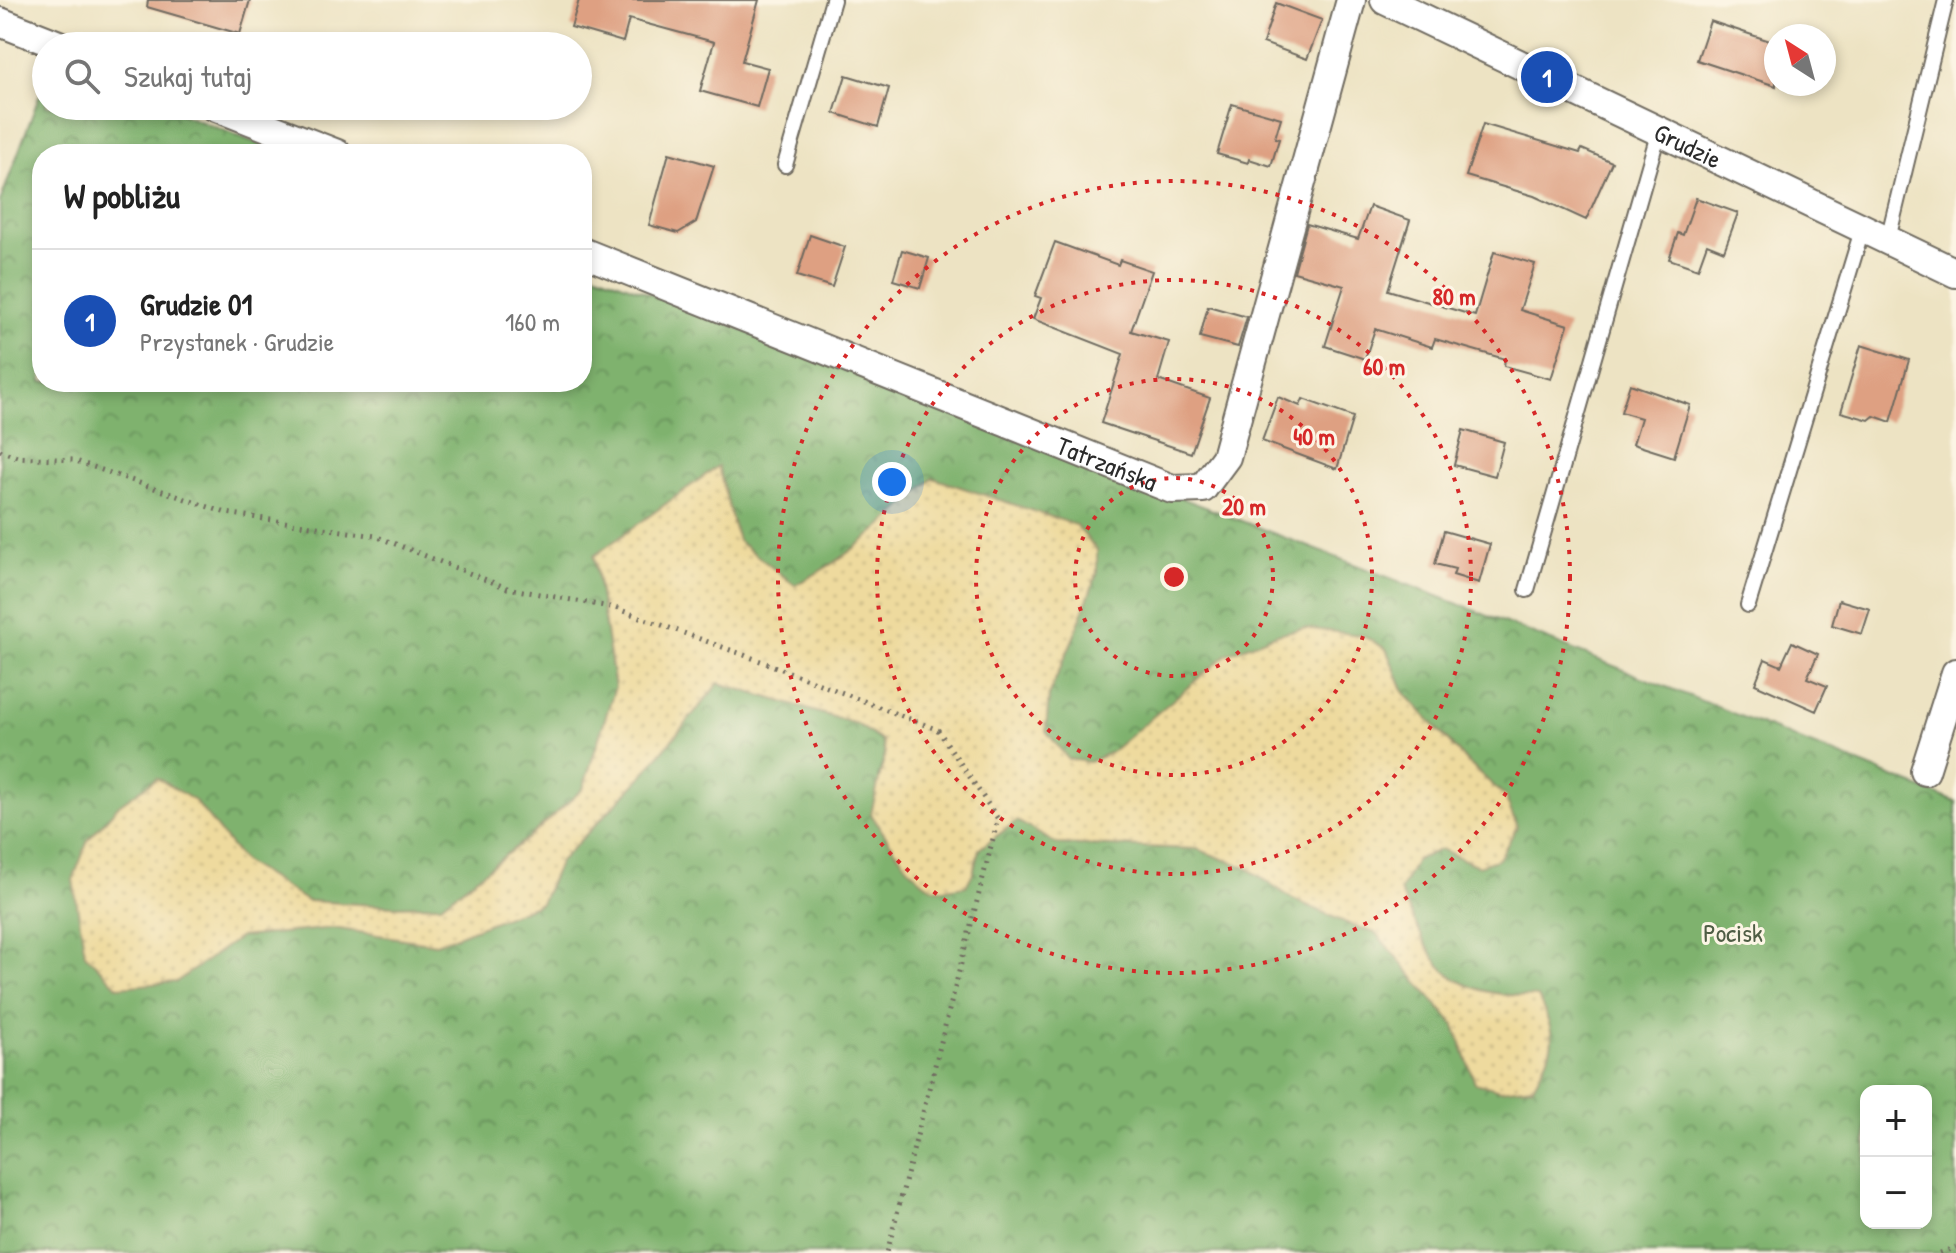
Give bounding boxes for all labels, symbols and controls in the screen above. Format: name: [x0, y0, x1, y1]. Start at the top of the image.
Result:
north arrow: [1764, 24, 1836, 96]
search box: [32, 32, 592, 120]
pin: 1: [1521, 47, 1573, 107]
icon: search: [60, 54, 104, 98]
text: Szukaj tutaj: [124, 56, 252, 96]
street label: Grudzie: [1649, 114, 1727, 176]
text: W pobliżu: [64, 173, 180, 219]
text: 80 m: [1433, 280, 1475, 312]
text: Grudzie 01: [140, 284, 252, 324]
text: 1: [85, 304, 95, 339]
text: 160 m: [505, 304, 560, 339]
text: Przystanek · Grudzie: [140, 324, 334, 359]
text: 60 m: [1363, 350, 1405, 382]
text: 40 m: [1293, 420, 1335, 452]
street label: Tatrzańska: [1052, 427, 1163, 499]
your location: [872, 462, 912, 502]
text: 20 m: [1222, 490, 1266, 522]
centre of rings: [1160, 563, 1188, 591]
park label: Pocisk: [1703, 915, 1763, 950]
map controls: [1860, 1085, 1932, 1229]
button: +: [1860, 1085, 1932, 1157]
button: −: [1860, 1157, 1932, 1229]

